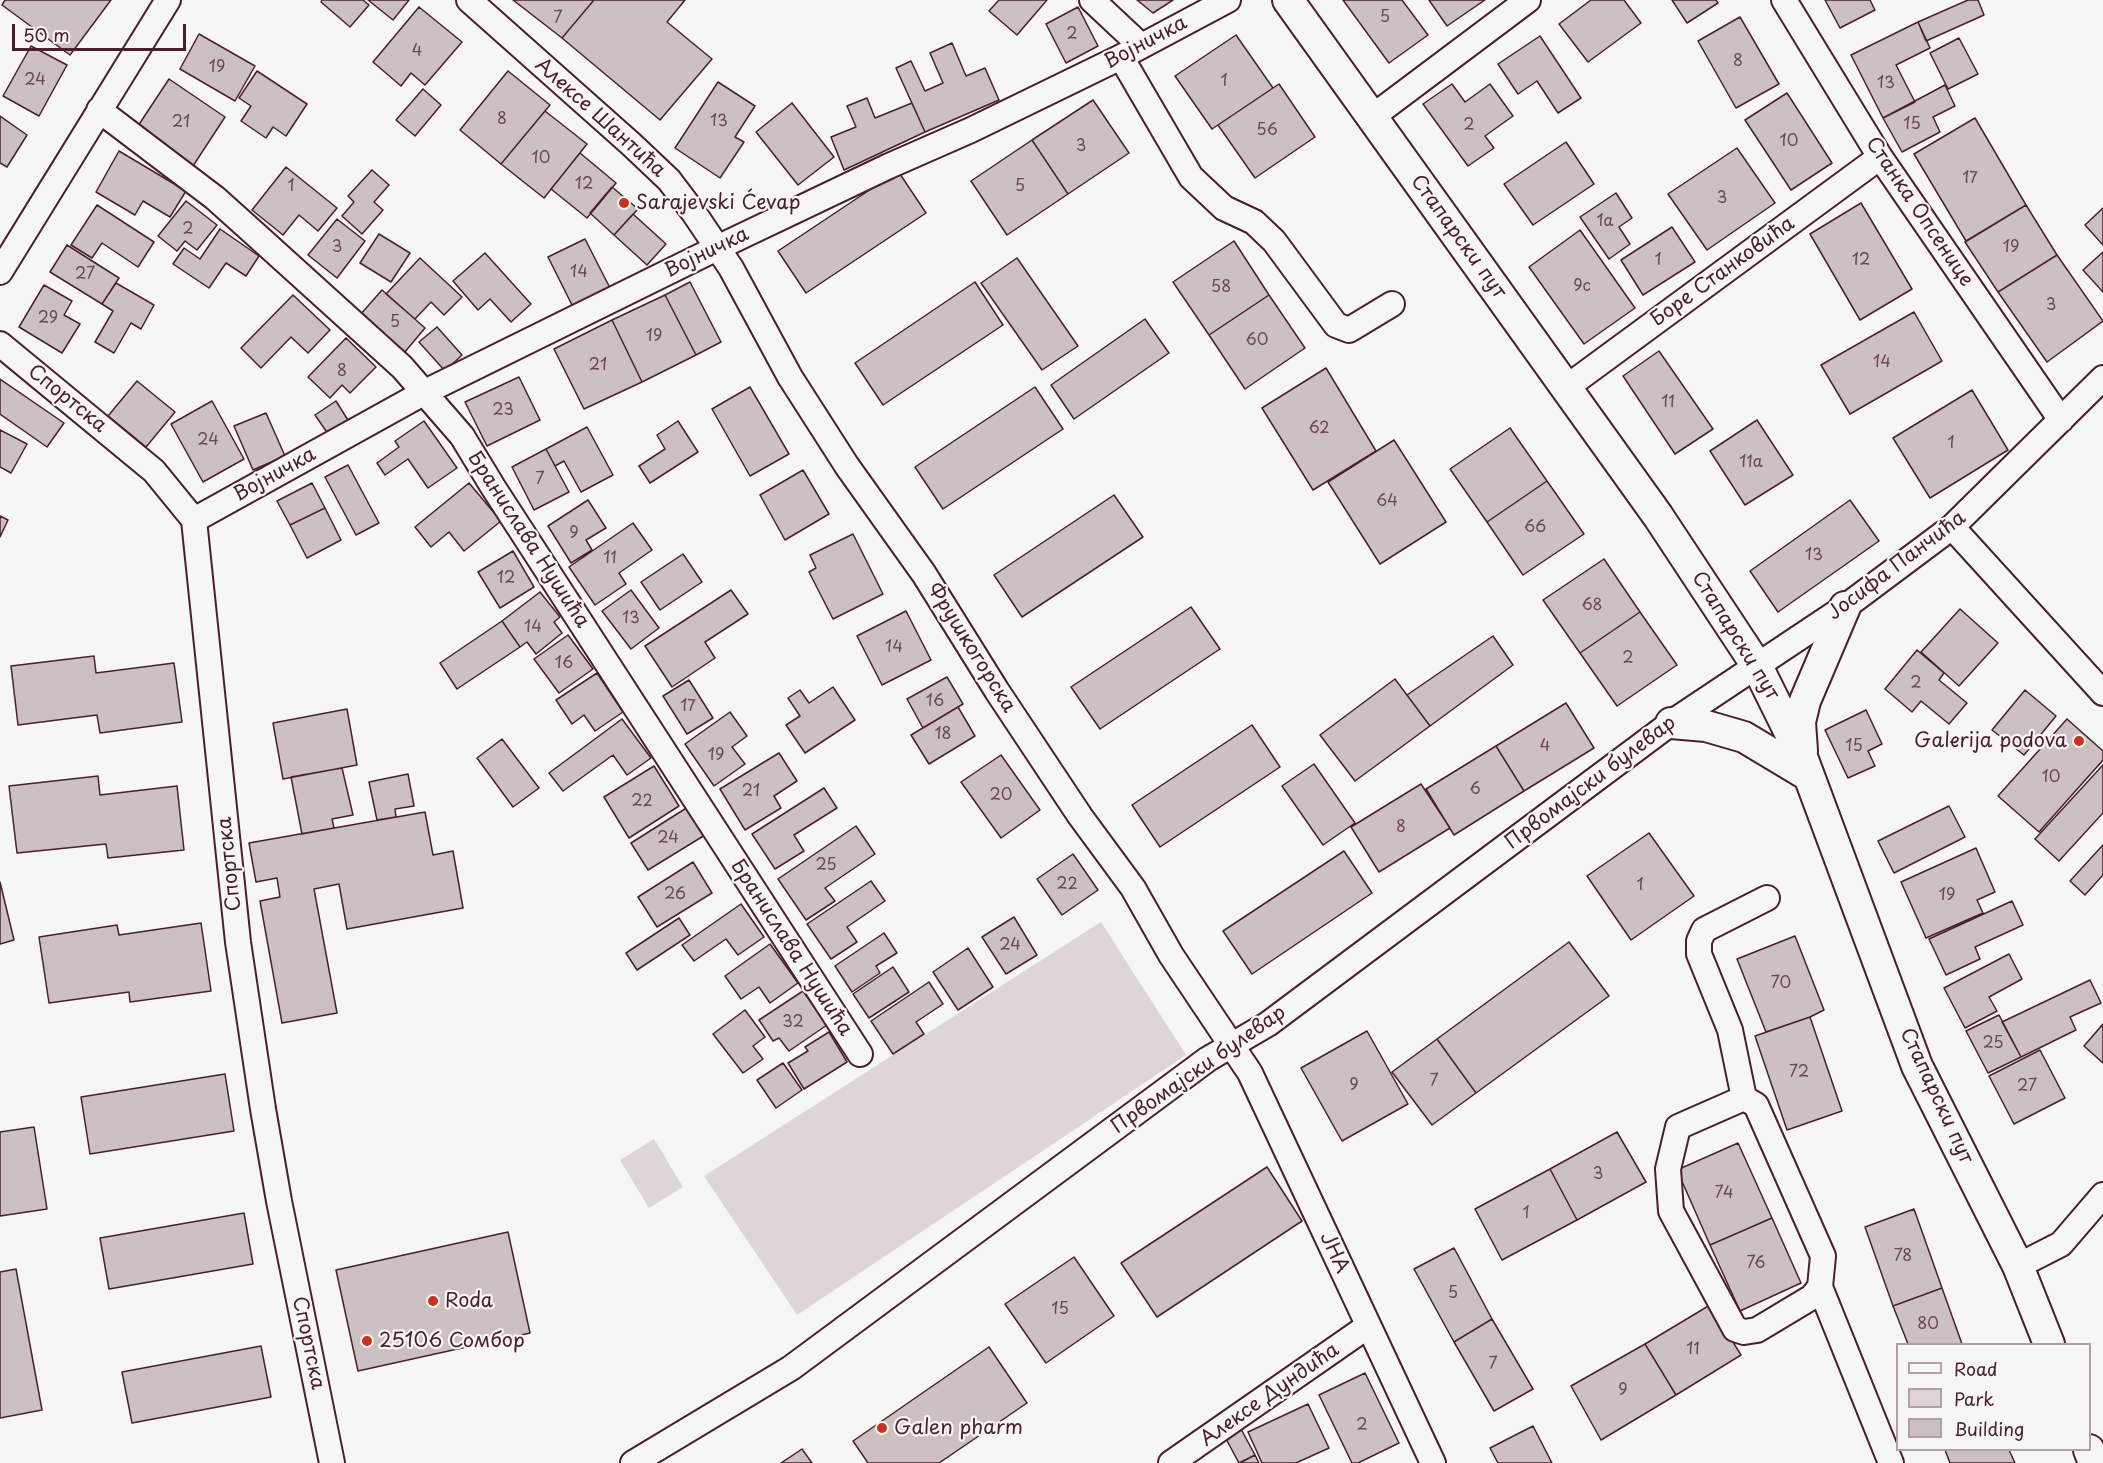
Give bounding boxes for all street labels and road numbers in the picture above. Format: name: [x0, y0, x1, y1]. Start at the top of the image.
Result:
street label: Војничка: [1101, 11, 1191, 75]
street label: Алексе Шантића: [530, 53, 670, 183]
street label: Станка Опсенице: [1860, 133, 1978, 291]
street label: Стапарски пут: [1405, 171, 1511, 303]
street label: Боре Станковића: [1647, 212, 1799, 332]
street label: Војничка: [661, 222, 753, 284]
street label: Спортска: [23, 360, 111, 438]
street label: Војничка: [230, 443, 320, 507]
street label: Бранислава Нушића: [462, 447, 594, 633]
street label: Јосифа Панчића: [1823, 506, 1971, 626]
street label: Стапарски пут: [1686, 567, 1784, 705]
street label: Фрушкогорска: [922, 579, 1020, 717]
street label: Првомајски булевар: [1501, 711, 1681, 855]
street label: Спортска: [213, 816, 247, 912]
street label: Бранислава Нушића: [725, 855, 857, 1041]
street label: Првомајски булевар: [1107, 1001, 1291, 1139]
street label: Стапарски пут: [1894, 1024, 1978, 1168]
street label: ЈНА: [1314, 1229, 1354, 1277]
street label: Спортска: [286, 1294, 330, 1392]
street label: Алексе Дундића: [1196, 1338, 1344, 1452]

